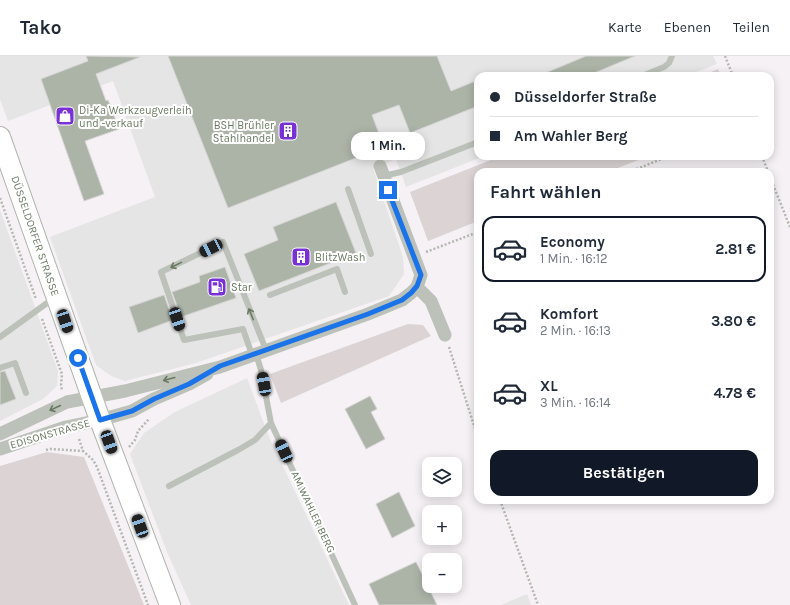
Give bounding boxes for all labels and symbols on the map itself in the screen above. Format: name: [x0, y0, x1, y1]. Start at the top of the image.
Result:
place label: Di-Ka Werkzeugverleih und -verkauf: [79, 104, 192, 130]
shop icon: Di-Ka Werkzeugverleih und -verkauf: [54, 105, 76, 127]
place label: BSH Brühler Stahlhandel: [213, 119, 274, 145]
building icon: BSH Brühler Stahlhandel: [277, 120, 299, 142]
callout: 1 Min.: [351, 132, 425, 160]
street label: DÜSSELDORFER STRASSE: [8, 174, 63, 298]
route end: [379, 181, 397, 199]
car: [198, 237, 224, 259]
building icon: BlitzWash: [290, 246, 312, 268]
place label: BlitzWash: [315, 251, 366, 264]
one-way arrow: [170, 262, 182, 269]
fuel station icon: Star: [206, 276, 228, 298]
place label: Star: [231, 281, 252, 294]
car: [168, 306, 186, 332]
car: [55, 308, 75, 334]
one-way arrow: [247, 309, 255, 321]
route start: [69, 349, 87, 367]
car: [256, 371, 272, 397]
one-way arrow: [163, 376, 176, 383]
one-way arrow: [49, 405, 61, 412]
street label: EDISONSTRASSE: [9, 416, 91, 452]
car: [99, 429, 119, 455]
car: [273, 438, 295, 464]
street label: AM WAHLER BERG: [288, 469, 338, 555]
car: [130, 513, 150, 539]

